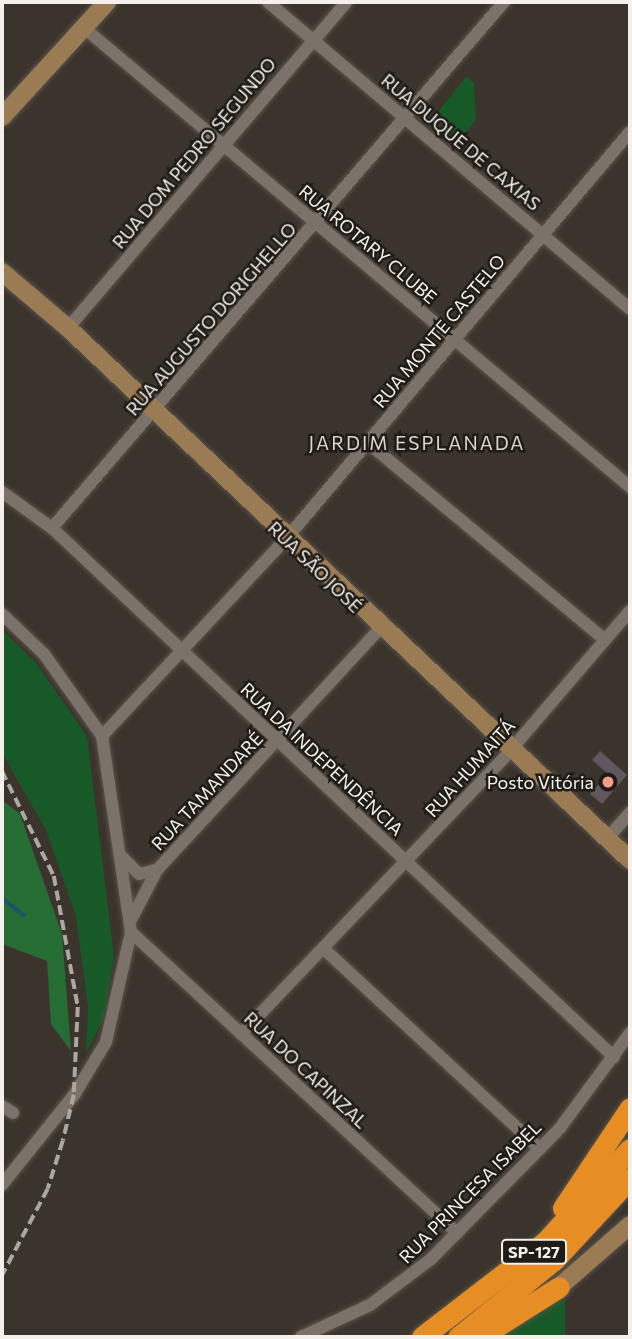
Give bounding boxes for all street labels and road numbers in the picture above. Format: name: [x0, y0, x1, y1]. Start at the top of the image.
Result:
street label: RUA DOM PEDRO SEGUNDO: [108, 53, 280, 253]
street label: RUA DUQUE DE CAXIAS: [377, 69, 545, 215]
street label: RUA ROTARY CLUBE: [295, 180, 441, 308]
street label: RUA AUGUSTO DORIGHELLO: [121, 218, 301, 420]
street label: RUA MONTE CASTELO: [369, 250, 509, 412]
street label: RUA SÃO JOSÉ: [264, 517, 366, 617]
street label: RUA DA INDEPENDÊNCIA: [236, 678, 408, 840]
street label: RUA HUMAITÁ: [421, 715, 519, 821]
street label: RUA TAMANDARÉ: [147, 727, 267, 855]
street label: RUA DO CAPINZAL: [240, 1007, 372, 1133]
street label: RUA PRINCESA ISABEL: [394, 1116, 546, 1268]
road number: SP-127: [501, 1240, 567, 1264]

